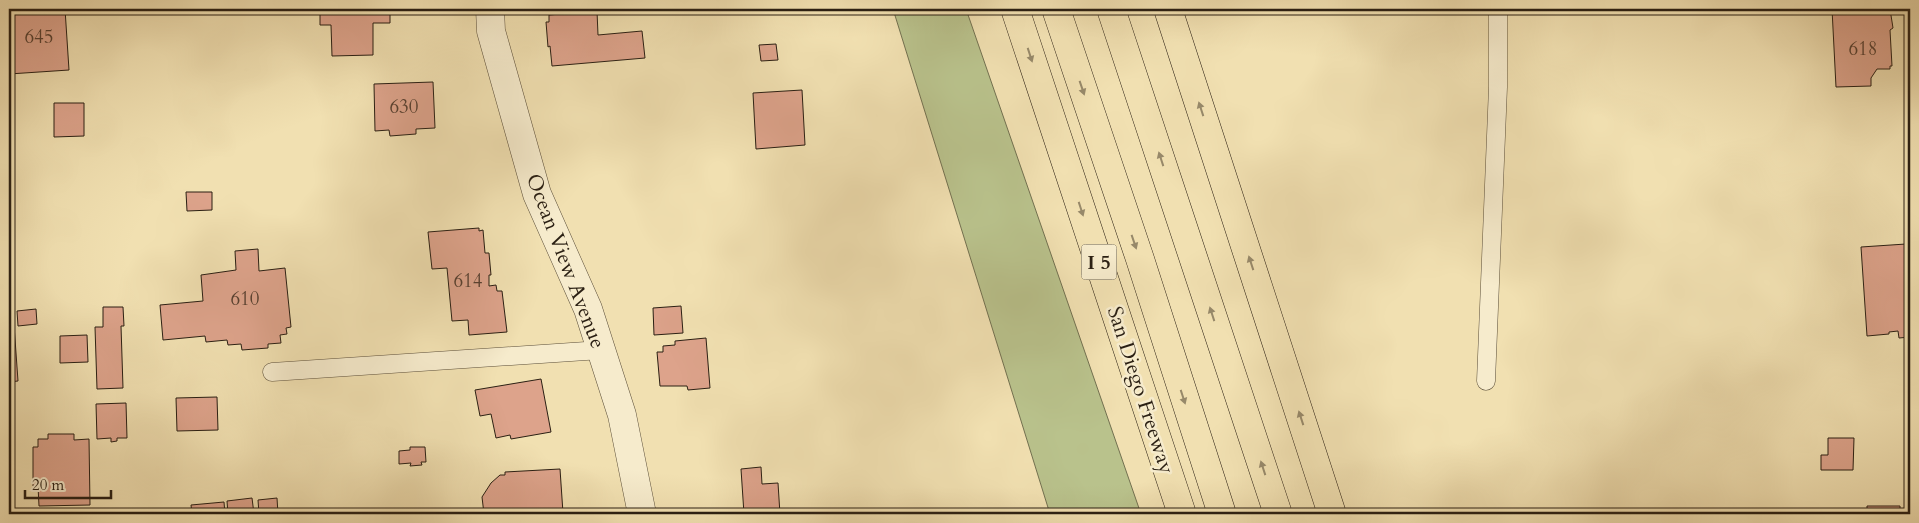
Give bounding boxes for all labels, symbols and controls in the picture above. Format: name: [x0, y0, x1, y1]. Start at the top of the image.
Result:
house number: 645: [24, 24, 54, 50]
house number: 618: [1848, 36, 1878, 62]
one-way arrow: [1026, 48, 1034, 63]
one-way arrow: [1078, 81, 1086, 96]
house number: 630: [389, 94, 419, 120]
one-way arrow: [1197, 101, 1204, 116]
one-way arrow: [1157, 152, 1164, 167]
street label: Ocean View Avenue: [519, 169, 612, 353]
one-way arrow: [1078, 202, 1086, 217]
one-way arrow: [1131, 235, 1138, 250]
road number: I 5: [1082, 244, 1116, 280]
one-way arrow: [1247, 256, 1254, 271]
house number: 614: [453, 268, 483, 294]
house number: 610: [230, 286, 260, 312]
street label: San Diego Freeway: [1100, 303, 1181, 477]
one-way arrow: [1208, 306, 1215, 321]
one-way arrow: [1180, 390, 1188, 405]
one-way arrow: [1297, 410, 1305, 425]
one-way arrow: [1259, 460, 1267, 475]
scale bar: [25, 468, 111, 500]
text: 20 m: [32, 475, 64, 495]

